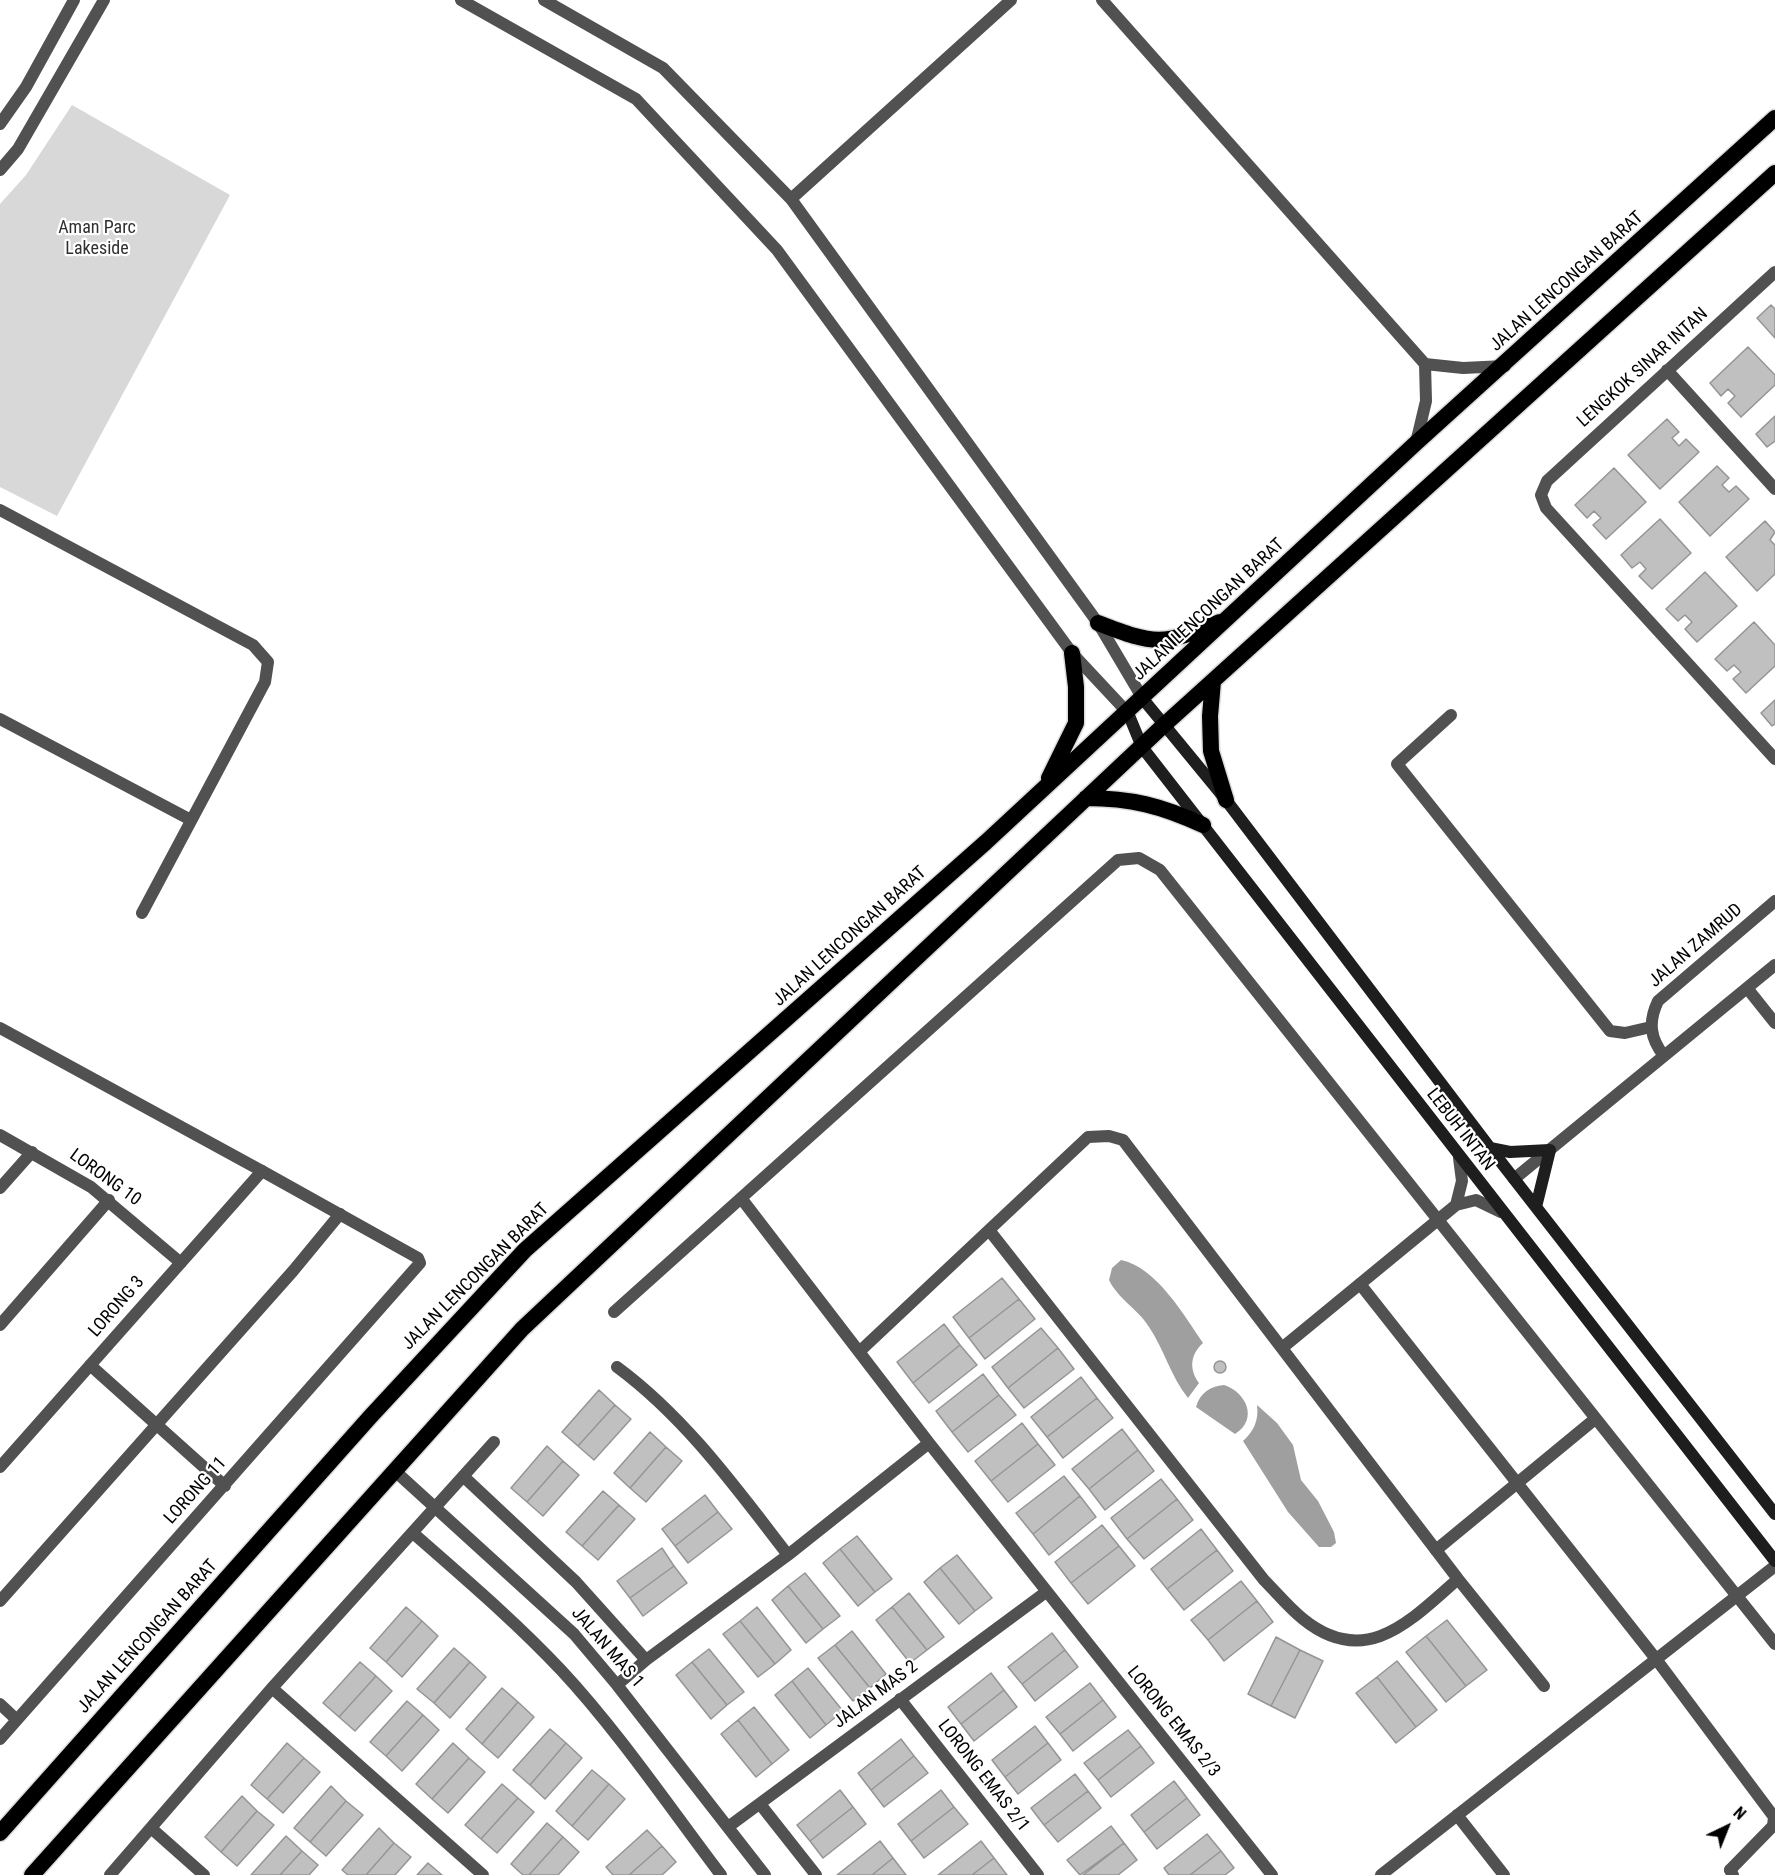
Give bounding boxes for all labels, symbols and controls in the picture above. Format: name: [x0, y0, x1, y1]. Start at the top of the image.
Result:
street label: JALAN LENCONGAN BARAT: [1486, 207, 1648, 357]
park label: Aman Parc Lakeside: [58, 217, 136, 260]
street label: LENGKOK SINAR INTAN: [1573, 304, 1713, 432]
street label: JALAN LENCONGAN BARAT: [1129, 534, 1289, 686]
street label: JALAN LENCONGAN BARAT: [769, 862, 931, 1012]
street label: JALAN ZAMRUD: [1645, 900, 1747, 992]
street label: LEBUH INTAN: [1421, 1085, 1499, 1175]
street label: LORONG 10: [65, 1145, 145, 1211]
street label: JALAN LENCONGAN BARAT: [398, 1199, 554, 1355]
street label: LORONG 3: [85, 1272, 149, 1342]
street label: LORONG 11: [160, 1453, 232, 1529]
street label: JALAN LENCONGAN BARAT: [73, 1556, 223, 1718]
street label: JALAN MAS 1: [566, 1603, 648, 1693]
street label: JALAN MAS 2: [830, 1656, 922, 1734]
street label: LORONG EMAS 2/3: [1122, 1662, 1224, 1782]
street label: LORONG EMAS 2/1: [933, 1716, 1033, 1836]
north arrow: [1697, 1797, 1757, 1857]
text: N: [1730, 1803, 1750, 1824]

